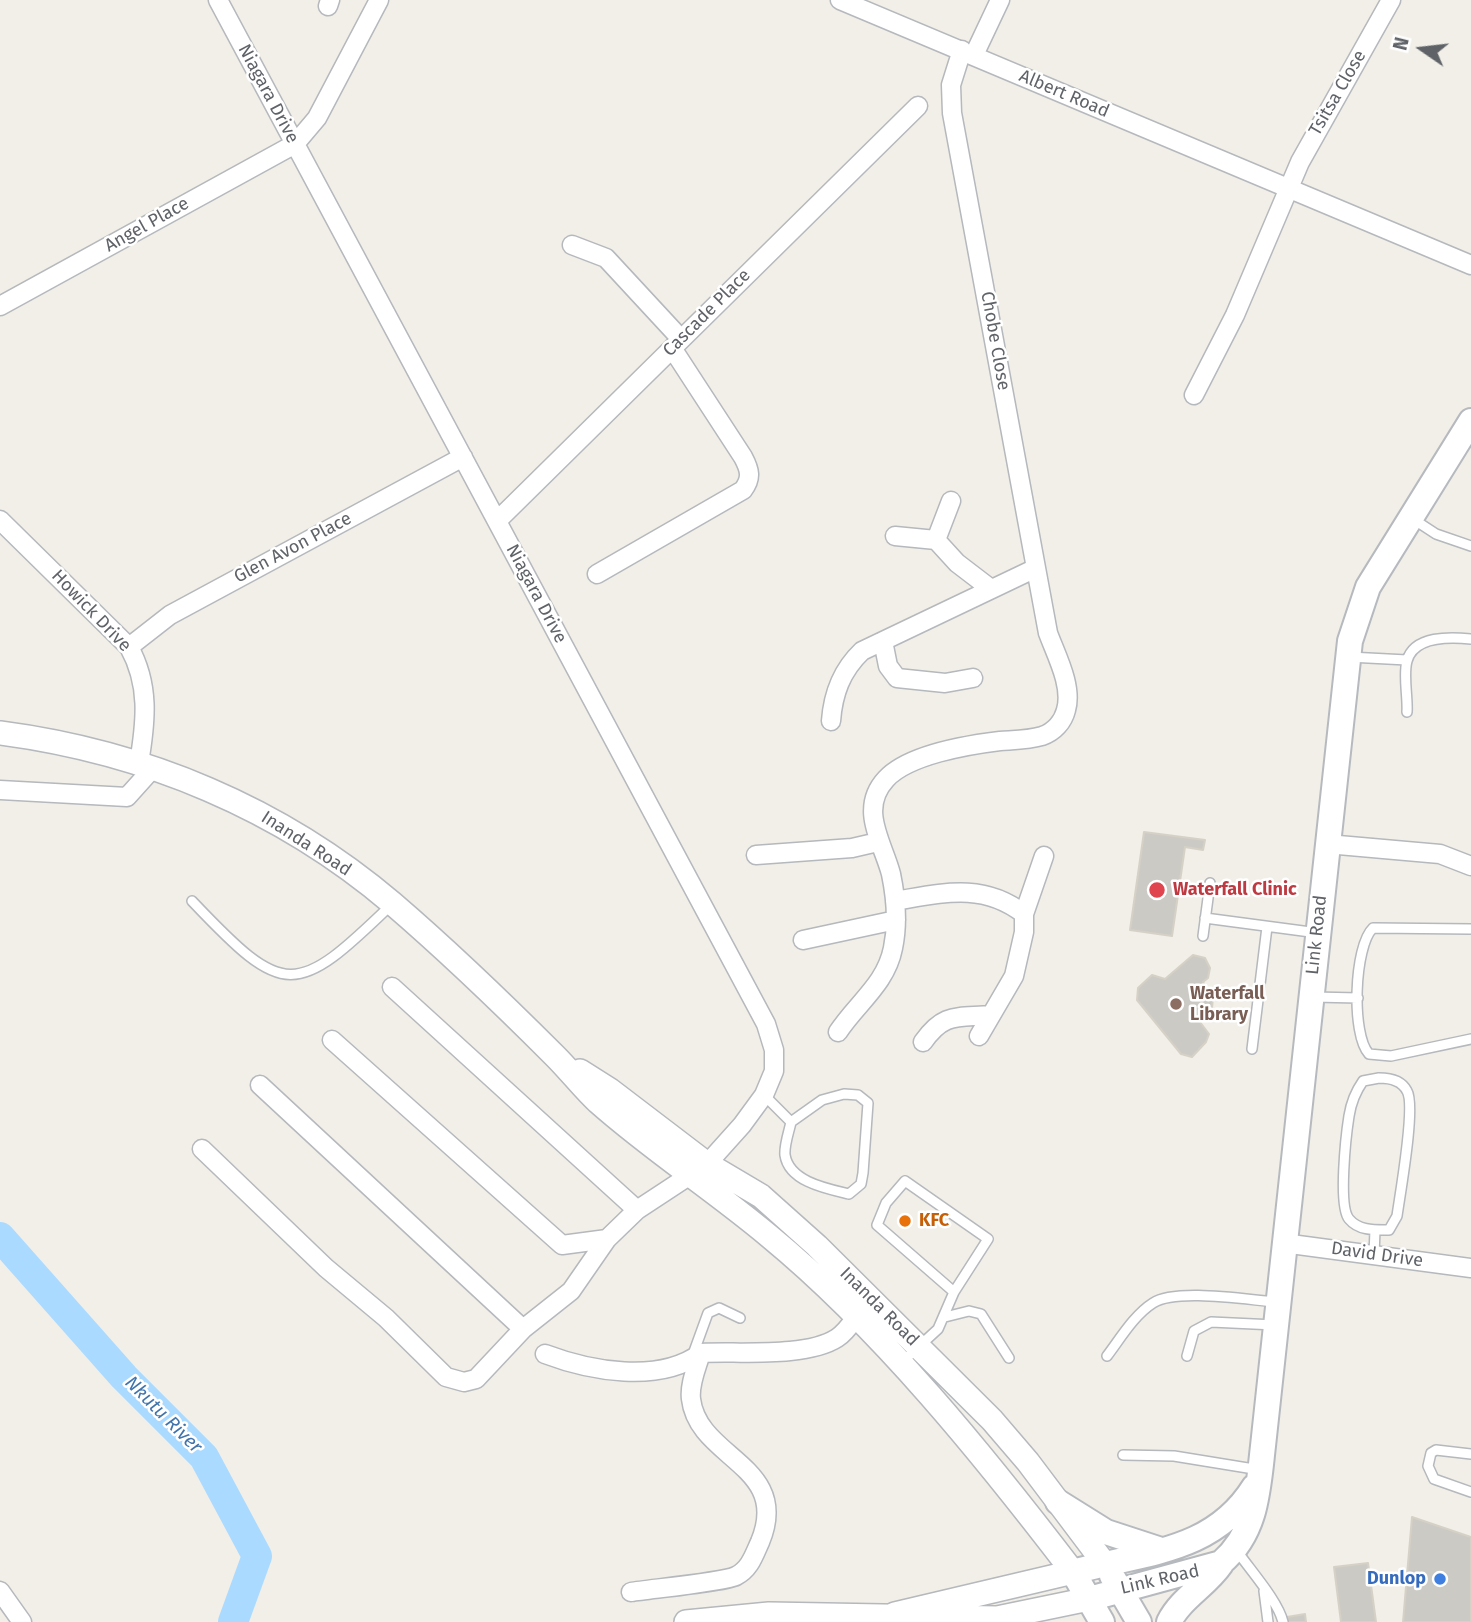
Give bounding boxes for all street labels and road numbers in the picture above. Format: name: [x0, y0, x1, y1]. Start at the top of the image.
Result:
street label: Niagara Drive: [233, 41, 303, 147]
street label: Tsitsa Close: [1305, 46, 1371, 140]
street label: Albert Road: [1016, 65, 1112, 123]
street label: Angel Place: [101, 193, 193, 257]
street label: Cascade Place: [659, 265, 755, 361]
street label: Chobe Close: [976, 290, 1014, 392]
street label: Glen Avon Place: [231, 508, 355, 588]
street label: Niagara Drive: [501, 541, 571, 647]
street label: Howick Drive: [47, 566, 135, 656]
street label: Inanda Road: [257, 807, 355, 881]
street label: Link Road: [1302, 894, 1332, 976]
street label: David Drive: [1330, 1238, 1424, 1272]
street label: Inanda Road: [835, 1263, 923, 1351]
street label: Link Road: [1119, 1560, 1201, 1600]

